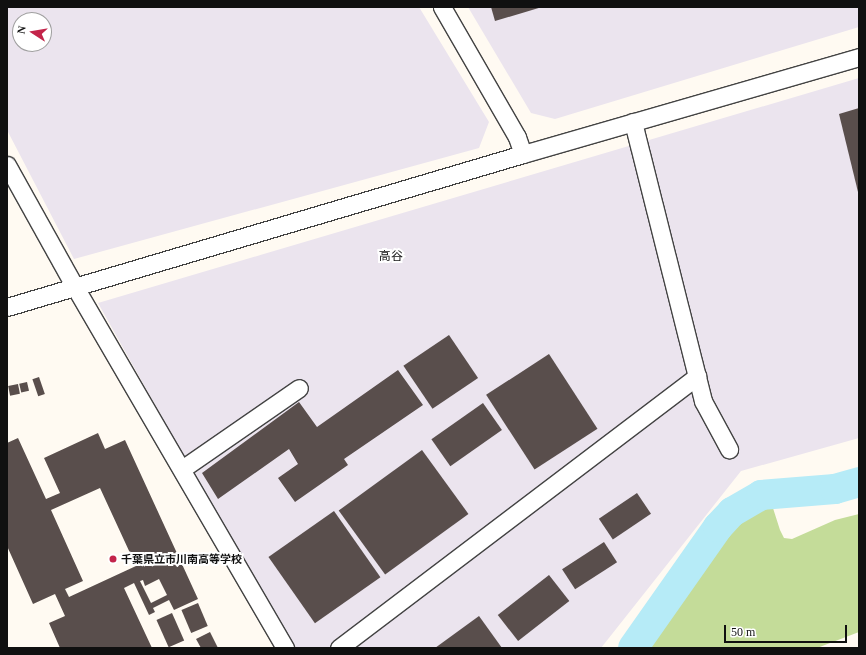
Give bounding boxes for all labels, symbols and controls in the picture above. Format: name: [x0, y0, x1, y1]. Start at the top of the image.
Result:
north arrow: [12, 12, 52, 52]
text: N: [15, 25, 28, 35]
district label: 高谷: [379, 250, 403, 264]
place label: 千葉県立市川南高等学校: [121, 552, 242, 566]
marker: 千葉県立市川南高等学校: [108, 554, 118, 564]
scale bar: [726, 617, 849, 643]
text: 50 m: [731, 625, 755, 639]

